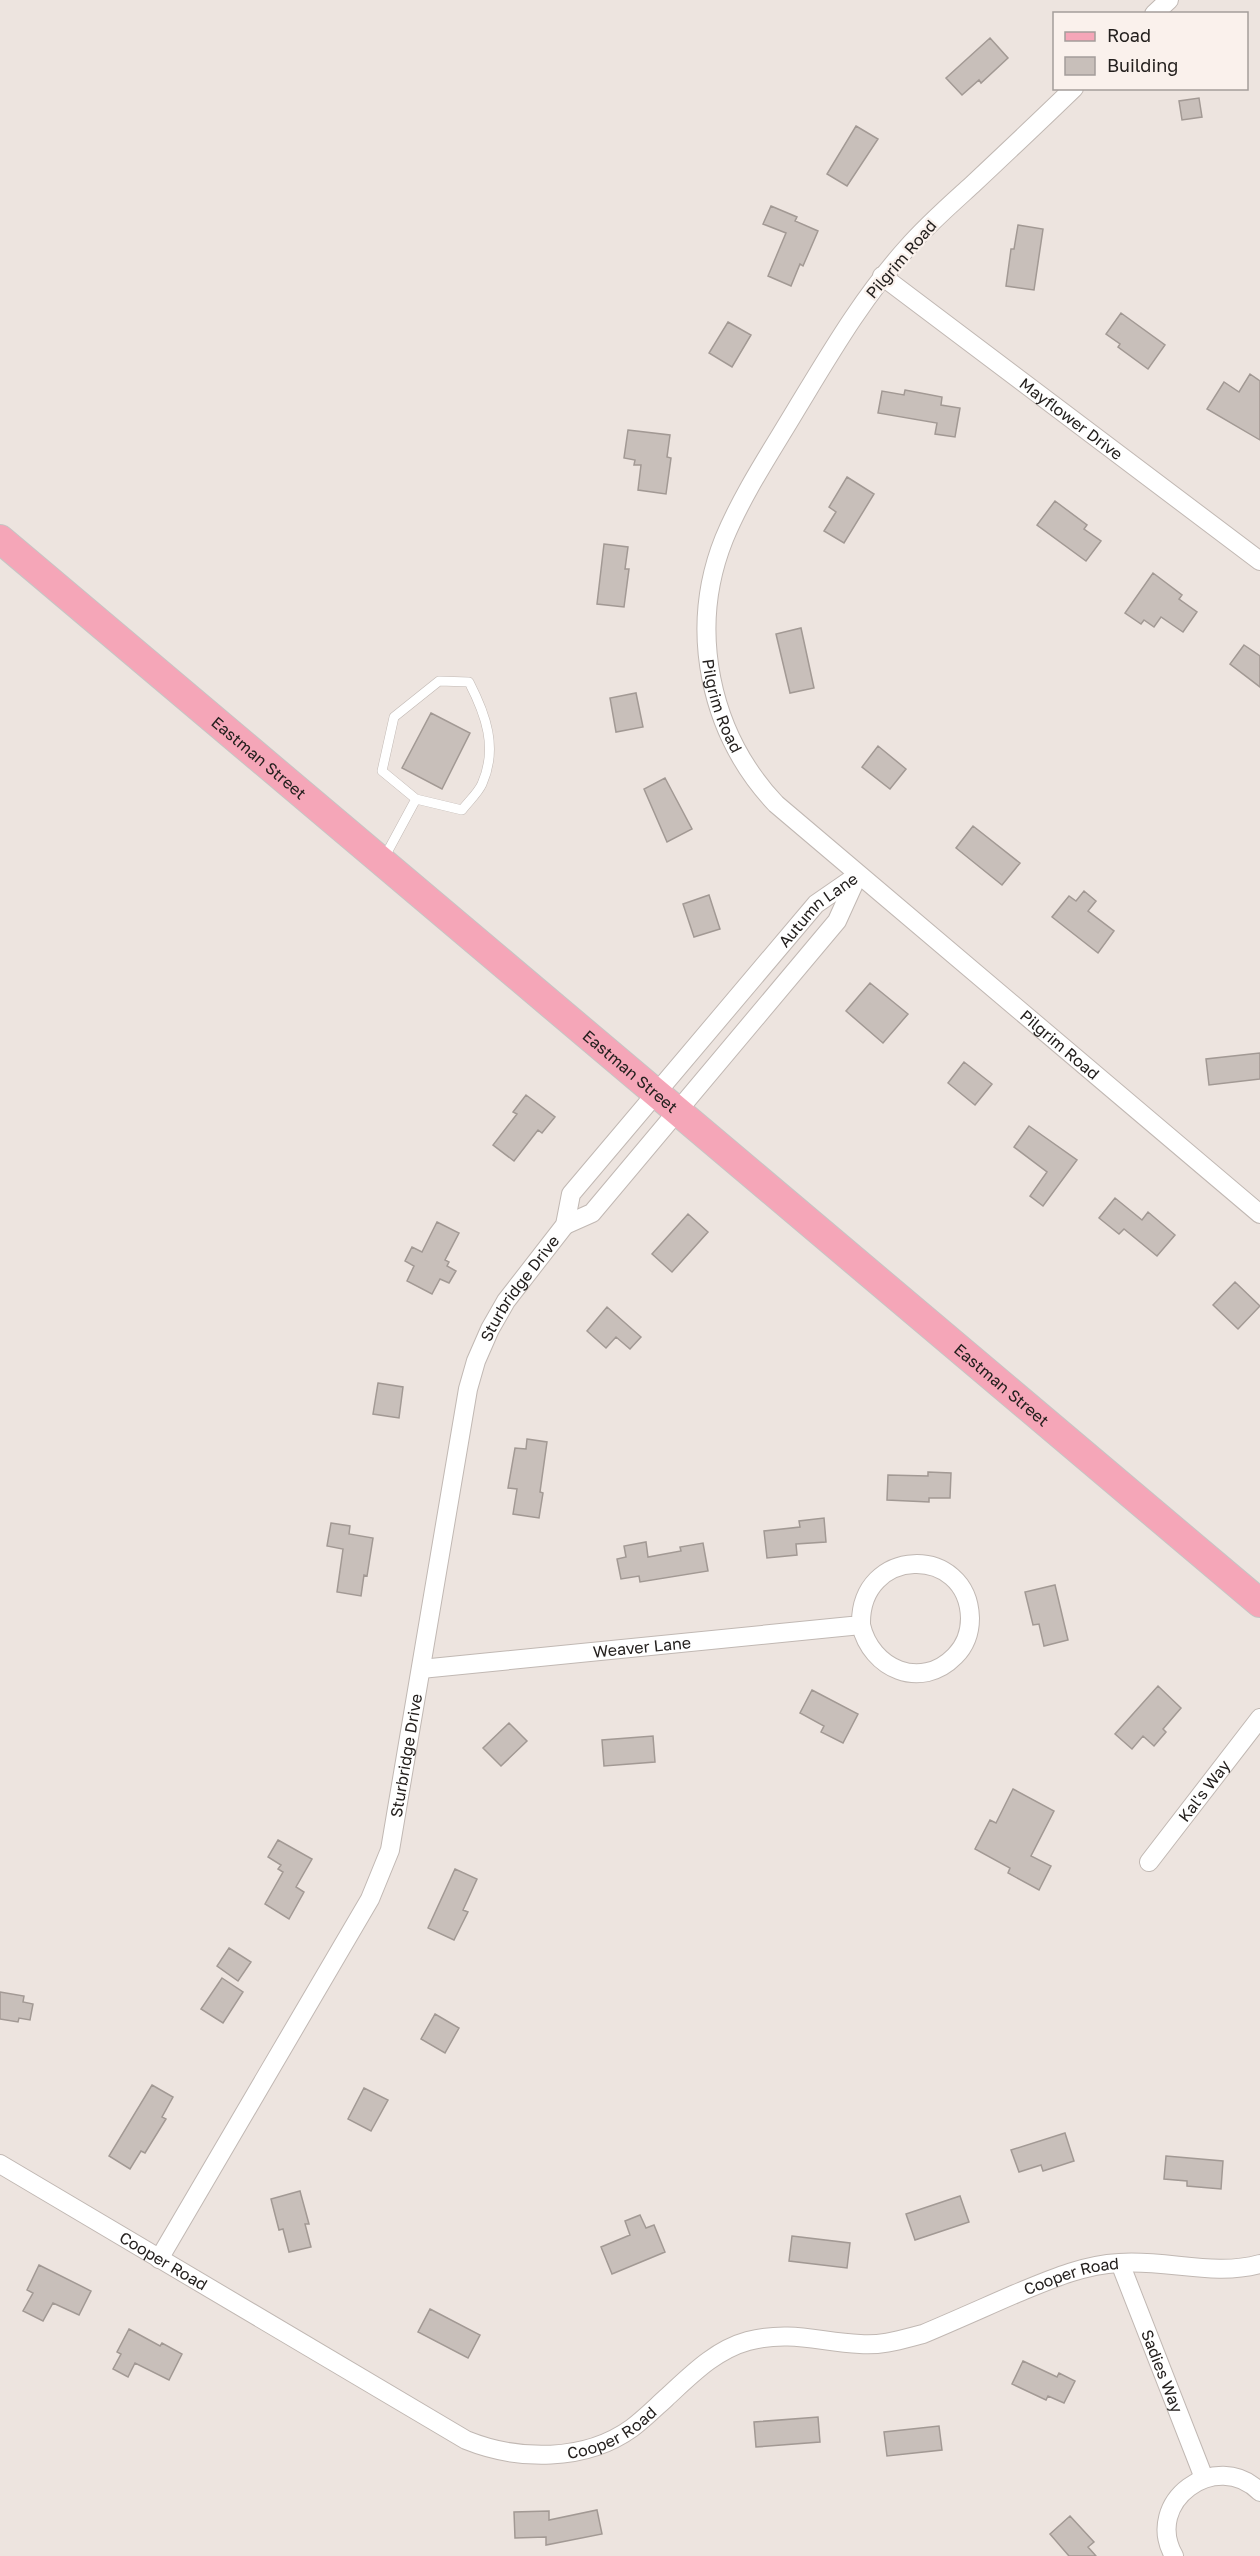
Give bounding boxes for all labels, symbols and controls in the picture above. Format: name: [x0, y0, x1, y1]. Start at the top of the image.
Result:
legend: [1053, 12, 1248, 90]
text: Road: [1107, 24, 1151, 46]
text: Building: [1107, 54, 1178, 76]
street label: Pilgrim Road: [861, 216, 941, 302]
street label: Mayflower Drive: [1016, 373, 1127, 464]
street label: Pilgrim Road: [698, 658, 747, 756]
street label: Eastman Street: [207, 712, 311, 803]
street label: Autumn Lane: [774, 868, 861, 951]
street label: Pilgrim Road: [1016, 1005, 1104, 1084]
street label: Eastman Street: [579, 1026, 682, 1117]
street label: Sturbridge Drive: [476, 1231, 563, 1344]
street label: Eastman Street: [950, 1339, 1053, 1431]
street label: Weaver Lane: [592, 1632, 692, 1662]
street label: Sturbridge Drive: [386, 1692, 426, 1819]
street label: Kal's Way: [1174, 1756, 1234, 1826]
street label: Cooper Road: [116, 2227, 211, 2295]
street label: Cooper Road: [1021, 2253, 1120, 2299]
street label: Sadies Way: [1137, 2327, 1187, 2416]
street label: Cooper Road: [565, 2402, 660, 2463]

